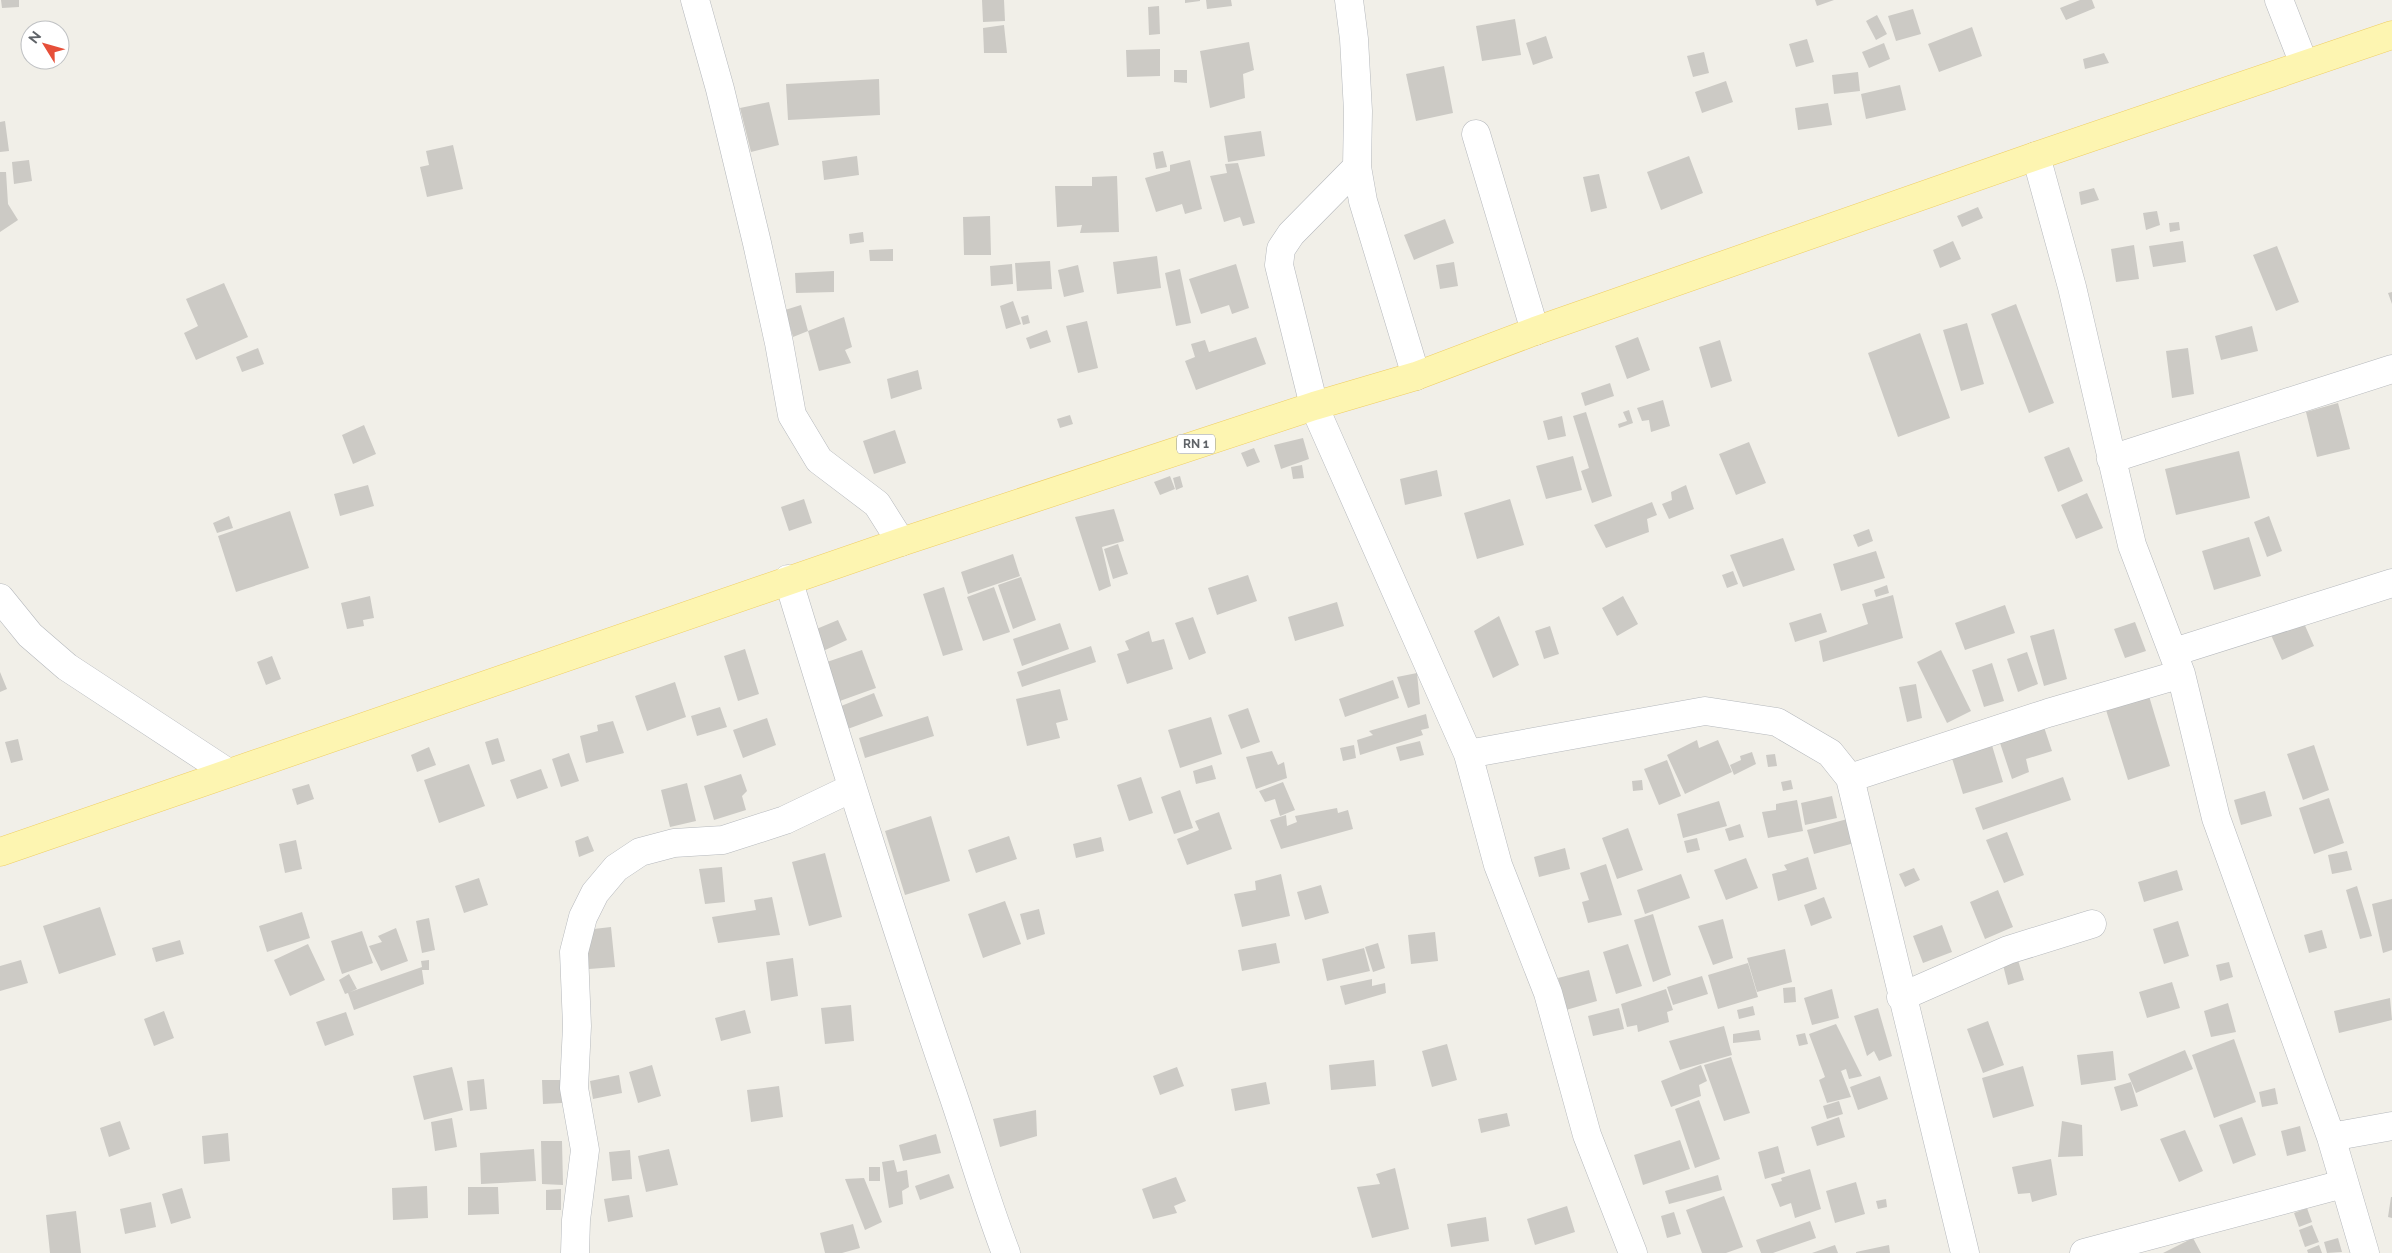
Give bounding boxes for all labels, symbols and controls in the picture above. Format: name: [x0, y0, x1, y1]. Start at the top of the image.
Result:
north arrow: [20, 20, 70, 70]
text: N: [25, 28, 44, 46]
road number: RN 1: [1177, 434, 1215, 454]

